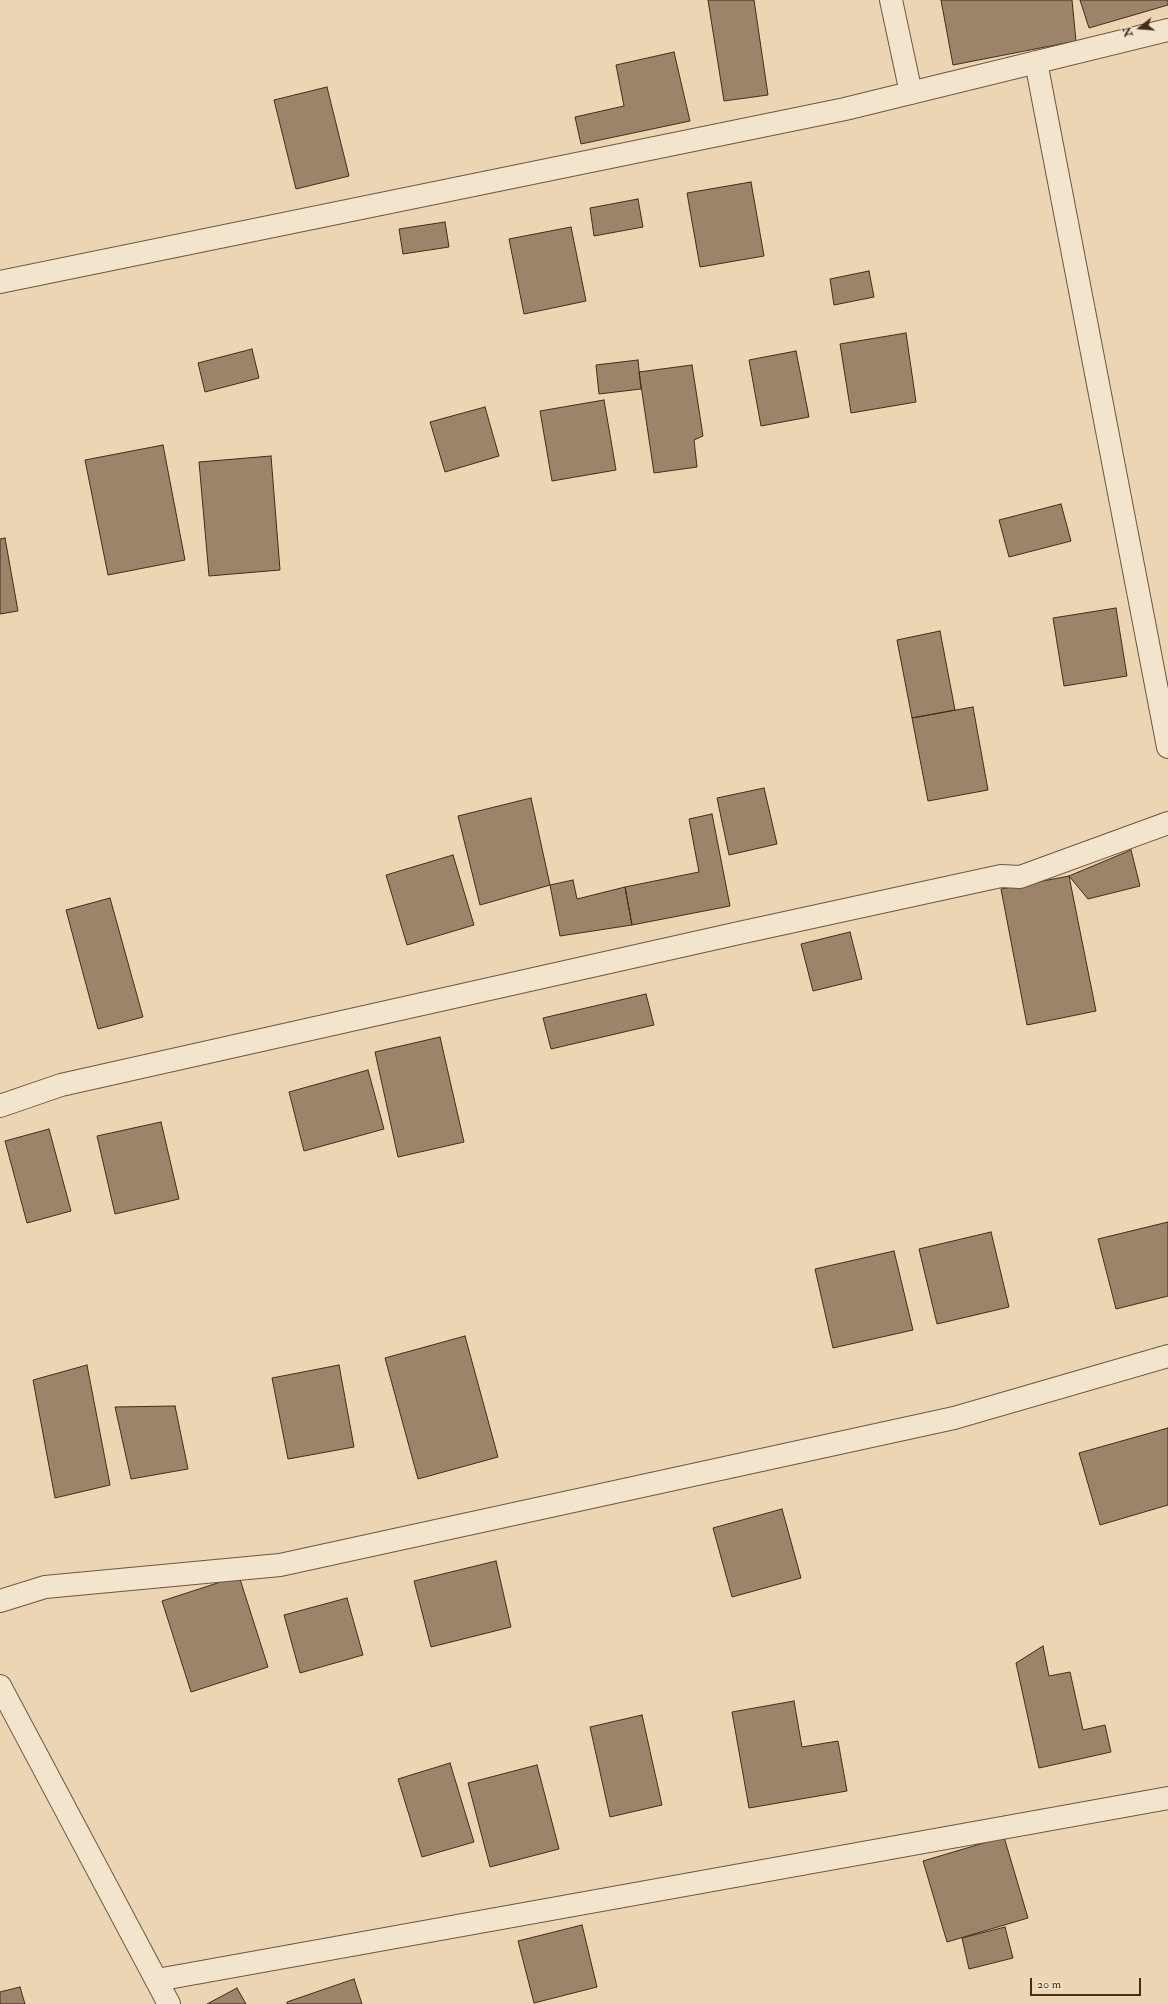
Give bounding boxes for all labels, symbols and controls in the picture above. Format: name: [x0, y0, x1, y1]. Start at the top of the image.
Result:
north arrow: [1120, 8, 1160, 48]
text: N: [1120, 25, 1136, 38]
scale bar: [1032, 1970, 1143, 1996]
text: 20 m: [1037, 1977, 1061, 1992]

